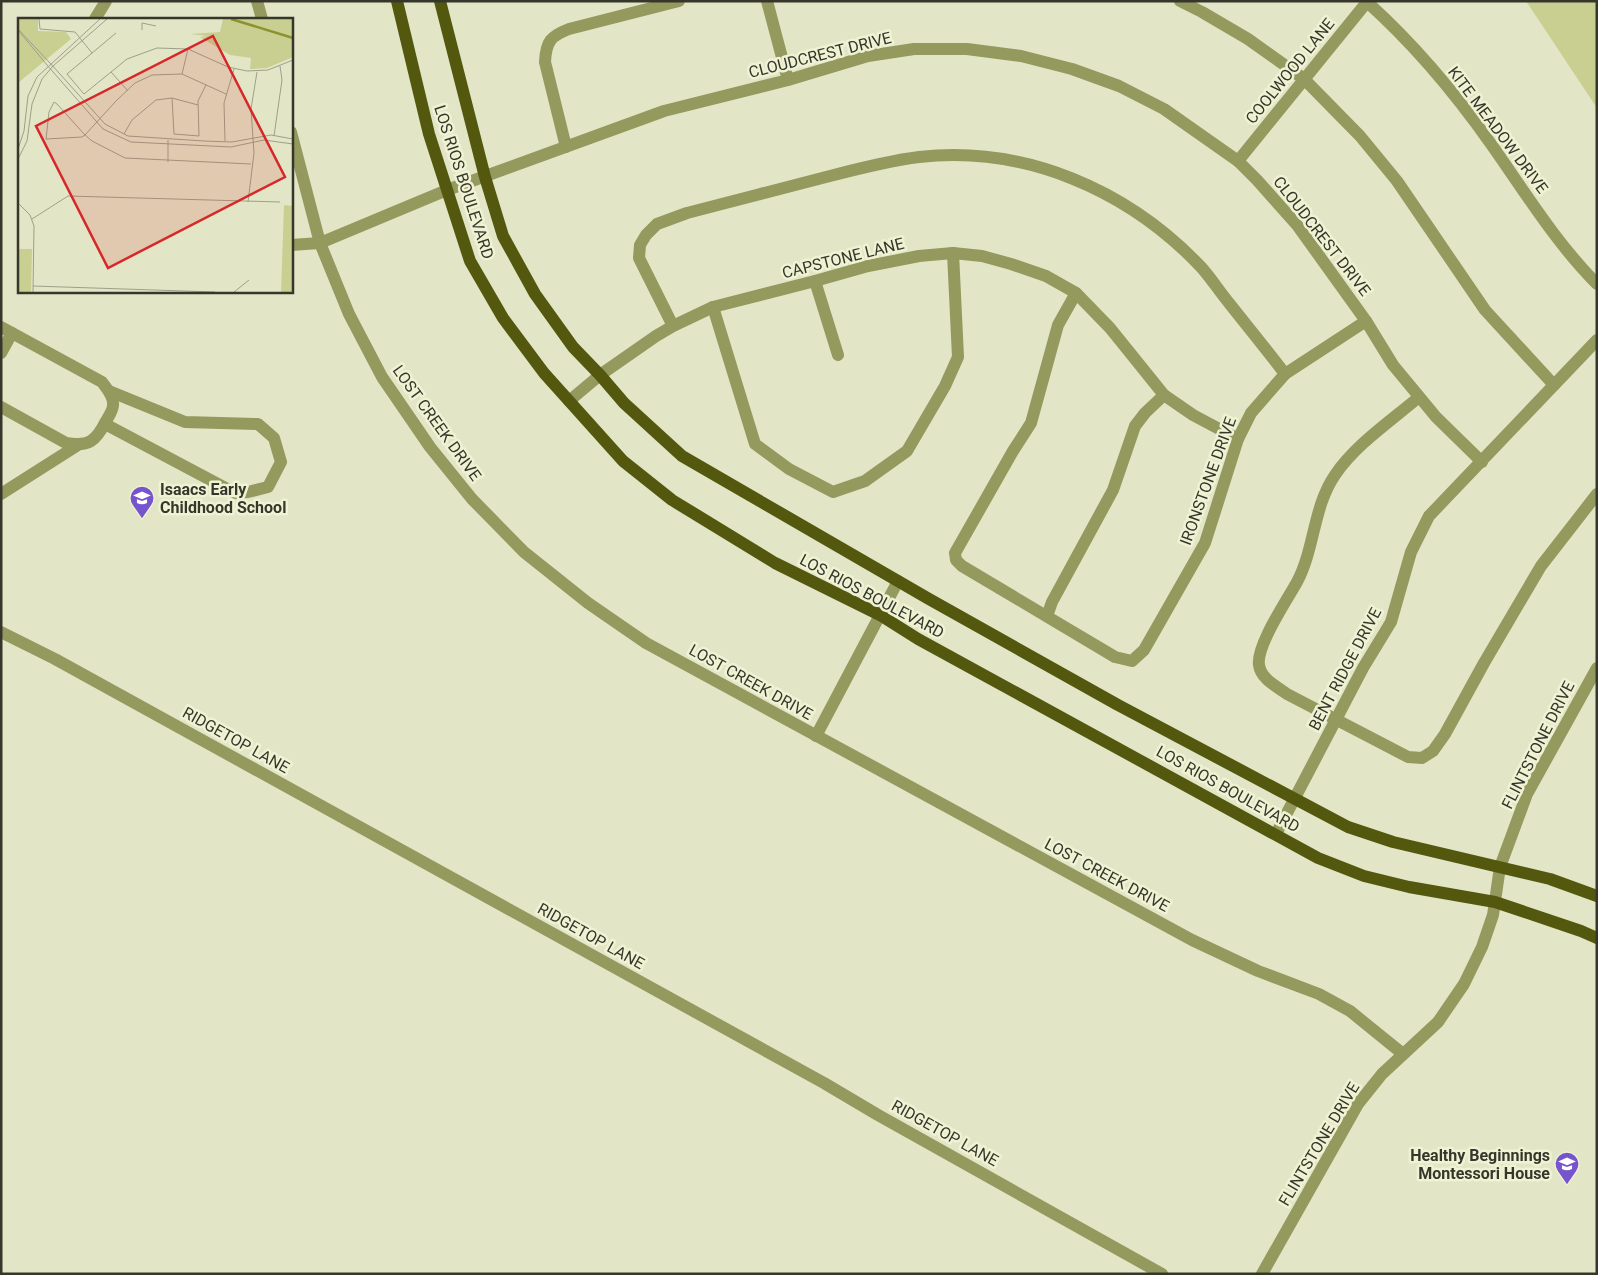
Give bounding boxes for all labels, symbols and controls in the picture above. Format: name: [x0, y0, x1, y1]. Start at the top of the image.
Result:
street label: COOLWOOD LANE: [1242, 14, 1338, 128]
inset map: [18, 18, 292, 292]
street label: CLOUDCREST DRIVE: [747, 28, 893, 82]
street label: KITE MEADOW DRIVE: [1444, 63, 1552, 197]
street label: LOS RIOS BOULEVARD: [430, 103, 498, 261]
street label: CLOUDCREST DRIVE: [1269, 172, 1375, 300]
street label: CAPSTONE LANE: [780, 234, 906, 282]
street label: LOST CREEK DRIVE: [389, 361, 485, 485]
street label: IRONSTONE DRIVE: [1176, 414, 1240, 548]
place label: Isaacs Early Childhood School: [160, 480, 286, 517]
school or university icon: Isaacs Early Childhood School: [129, 485, 155, 519]
street label: LOS RIOS BOULEVARD: [797, 550, 947, 642]
street label: BENT RIDGE DRIVE: [1305, 604, 1385, 734]
street label: LOST CREEK DRIVE: [686, 640, 816, 724]
street label: FLINTSTONE DRIVE: [1498, 678, 1578, 812]
street label: RIDGETOP LANE: [179, 703, 293, 777]
street label: LOS RIOS BOULEVARD: [1153, 742, 1303, 836]
street label: LOST CREEK DRIVE: [1041, 834, 1173, 916]
street label: RIDGETOP LANE: [534, 899, 648, 973]
street label: FLINTSTONE DRIVE: [1275, 1079, 1363, 1209]
street label: RIDGETOP LANE: [888, 1096, 1002, 1170]
place label: Healthy Beginnings Montessori House: [1410, 1146, 1550, 1183]
school or university icon: Healthy Beginnings Montessori House: [1554, 1151, 1580, 1185]

